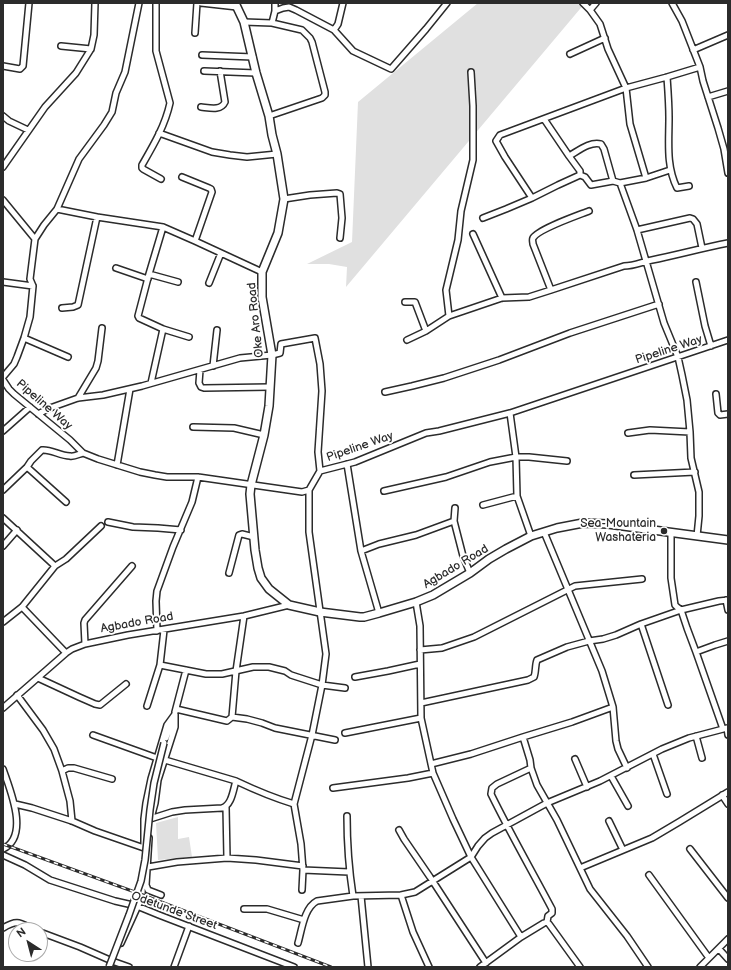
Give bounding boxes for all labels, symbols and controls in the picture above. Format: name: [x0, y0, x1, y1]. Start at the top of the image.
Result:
street label: Oke Aro Road: [245, 282, 267, 358]
street label: Pipeline Way: [634, 332, 704, 368]
street label: Pipeline Way: [13, 377, 75, 433]
street label: Pipeline Way: [325, 429, 395, 465]
place label: Sea-Mountain Washateria: [580, 517, 656, 545]
marker: Sea-Mountain Washateria: [659, 526, 669, 536]
street label: Agbado Road: [421, 542, 491, 592]
street label: Agbado Road: [100, 610, 174, 636]
street label: Odetunde Street: [129, 889, 219, 933]
north arrow: [8, 922, 48, 962]
text: N: [14, 925, 28, 940]

